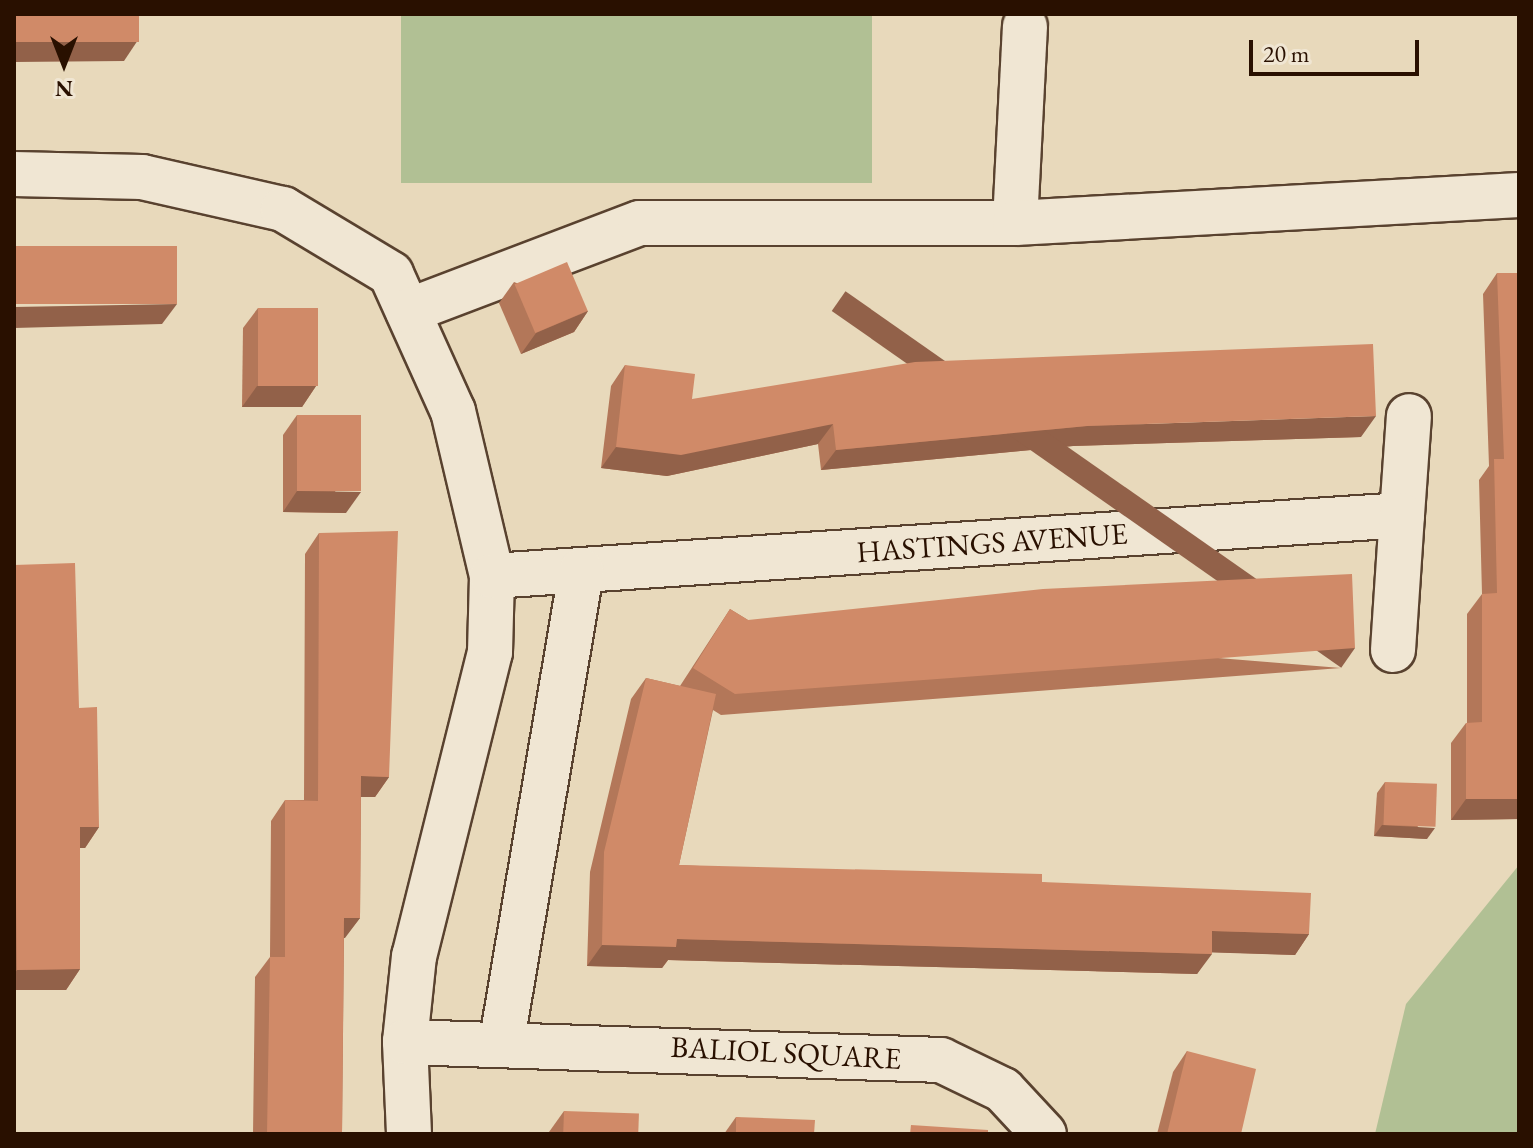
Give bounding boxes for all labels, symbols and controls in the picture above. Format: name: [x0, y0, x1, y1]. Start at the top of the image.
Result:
north arrow: [24, 24, 104, 104]
scale bar: [1253, 24, 1423, 74]
text: 20 m: [1263, 38, 1310, 69]
text: N: [55, 74, 73, 103]
street label: HASTINGS AVENUE: [855, 516, 1129, 570]
street label: BALIOL SQUARE: [670, 1029, 902, 1077]

